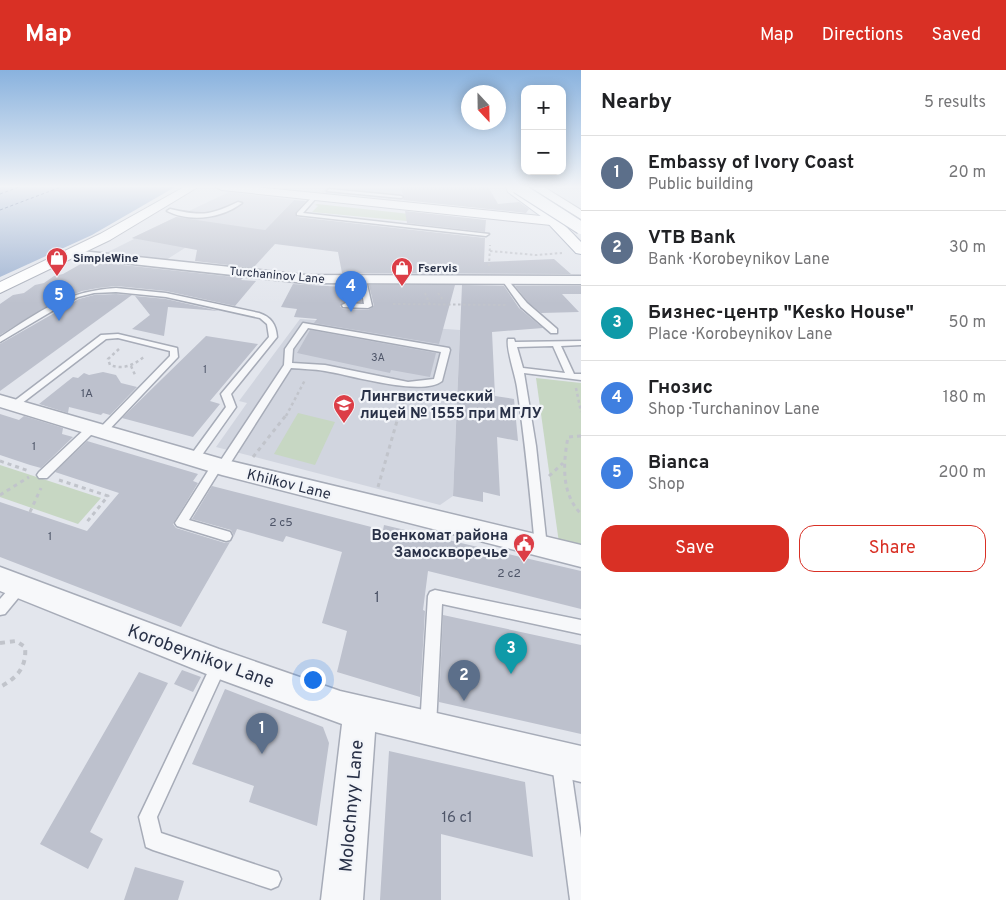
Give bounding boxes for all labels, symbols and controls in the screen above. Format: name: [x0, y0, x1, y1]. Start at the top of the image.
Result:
text: Map: [25, 20, 72, 50]
text: Map: [760, 24, 794, 47]
text: Directions: [822, 24, 904, 47]
text: Saved: [932, 24, 981, 47]
north arrow: [461, 85, 506, 130]
map controls: [521, 85, 566, 175]
button: +: [521, 85, 566, 130]
text: Nearby: [601, 89, 672, 116]
text: 5 results: [924, 93, 986, 113]
button: −: [521, 130, 566, 175]
text: Embassy of Ivory Coast: [648, 151, 854, 175]
text: 1: [614, 163, 620, 183]
text: 20 m: [949, 163, 986, 183]
text: Public building: [648, 175, 753, 195]
text: VTB Bank: [648, 226, 736, 250]
text: 2: [612, 238, 622, 258]
text: 30 m: [949, 238, 986, 258]
shop icon: SimpleWine: [45, 246, 69, 277]
text: Bank · Korobeynikov Lane: [648, 250, 830, 270]
place label: SimpleWine: [73, 251, 139, 267]
shop icon: Fservis: [390, 256, 414, 287]
place label: Fservis: [418, 261, 458, 277]
street label: Turchaninov Lane: [228, 264, 325, 288]
pin: 4: [335, 271, 367, 312]
pin: 5: [43, 280, 75, 321]
text: Бизнес-центр "Kesko House": [648, 301, 914, 325]
text: 3: [612, 313, 622, 333]
text: 50 m: [949, 313, 986, 333]
text: Place · Korobeynikov Lane: [648, 325, 832, 345]
house number: 3А: [371, 351, 385, 365]
house number: 1: [203, 363, 207, 377]
text: Гнозис: [648, 376, 713, 400]
house number: 1А: [81, 386, 93, 402]
place label: Лингвистический лицей № 1555 при МГЛУ: [360, 388, 542, 424]
text: 4: [612, 388, 622, 408]
text: 180 m: [943, 388, 986, 408]
school or university icon: Лингвистический лицей № 1555 при МГЛУ: [332, 393, 356, 424]
text: Shop · Turchaninov Lane: [648, 400, 820, 420]
house number: 1: [32, 439, 36, 455]
text: Bianca: [648, 451, 709, 475]
text: 5: [612, 463, 622, 483]
text: 200 m: [938, 463, 986, 483]
street label: Khilkov Lane: [244, 466, 333, 505]
text: Shop: [648, 475, 685, 495]
house number: 2 с5: [269, 515, 293, 531]
button: Save: [601, 525, 789, 572]
button: Share: [799, 525, 986, 572]
place label: Военкомат района Замоскворечье: [371, 527, 508, 563]
house number: 1: [48, 529, 52, 545]
public building icon: Военкомат района Замоскворечье: [512, 532, 536, 563]
house number: 2 c2: [497, 566, 521, 582]
house number: 1: [374, 589, 380, 608]
street label: Korobeynikov Lane: [124, 620, 277, 695]
pin: 3: [495, 633, 527, 674]
pin: 2: [448, 660, 480, 701]
your location: [300, 667, 326, 693]
pin: 1: [246, 713, 278, 754]
street label: Molochnyy Lane: [335, 739, 370, 873]
house number: 16 с1: [441, 809, 473, 828]

